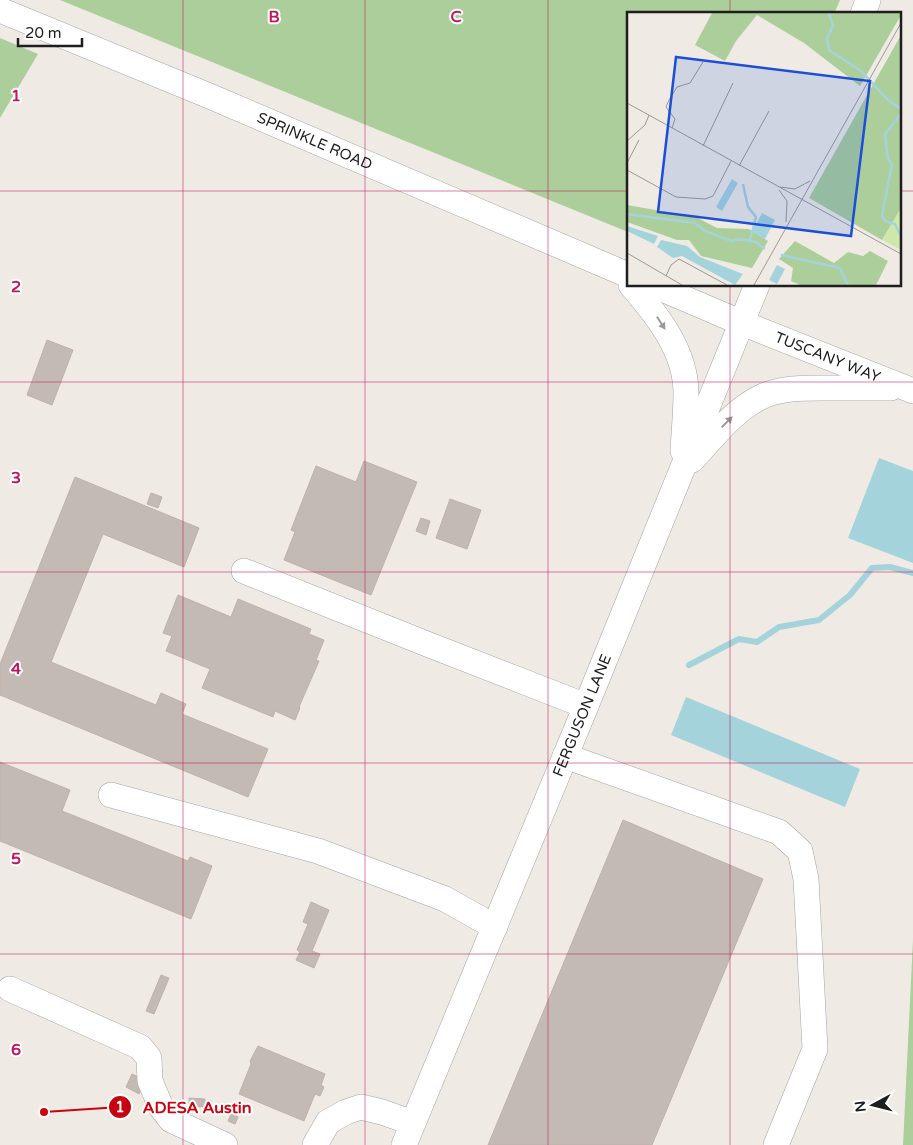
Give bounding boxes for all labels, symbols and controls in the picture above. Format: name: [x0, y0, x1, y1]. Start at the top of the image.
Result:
text: B: [268, 7, 280, 27]
text: C: [450, 7, 462, 27]
inset map: [627, 12, 900, 286]
scale bar: [18, 15, 81, 47]
text: 20 m: [25, 24, 62, 42]
text: 1: [11, 86, 21, 106]
street label: SPRINKLE ROAD: [254, 109, 375, 174]
text: 2: [11, 277, 21, 297]
one-way arrow: [656, 317, 666, 330]
street label: TUSCANY WAY: [772, 328, 883, 386]
one-way arrow: [721, 416, 733, 428]
text: 3: [11, 468, 21, 488]
street label: FERGUSON LANE: [549, 652, 615, 779]
text: 4: [11, 659, 21, 679]
text: 5: [11, 849, 21, 869]
text: 6: [11, 1040, 21, 1060]
north arrow: [848, 1080, 898, 1130]
callout: ADESA Austin: [107, 1092, 261, 1123]
text: 1: [115, 1098, 125, 1116]
text: ADESA Austin: [142, 1098, 252, 1118]
text: N: [851, 1100, 870, 1113]

